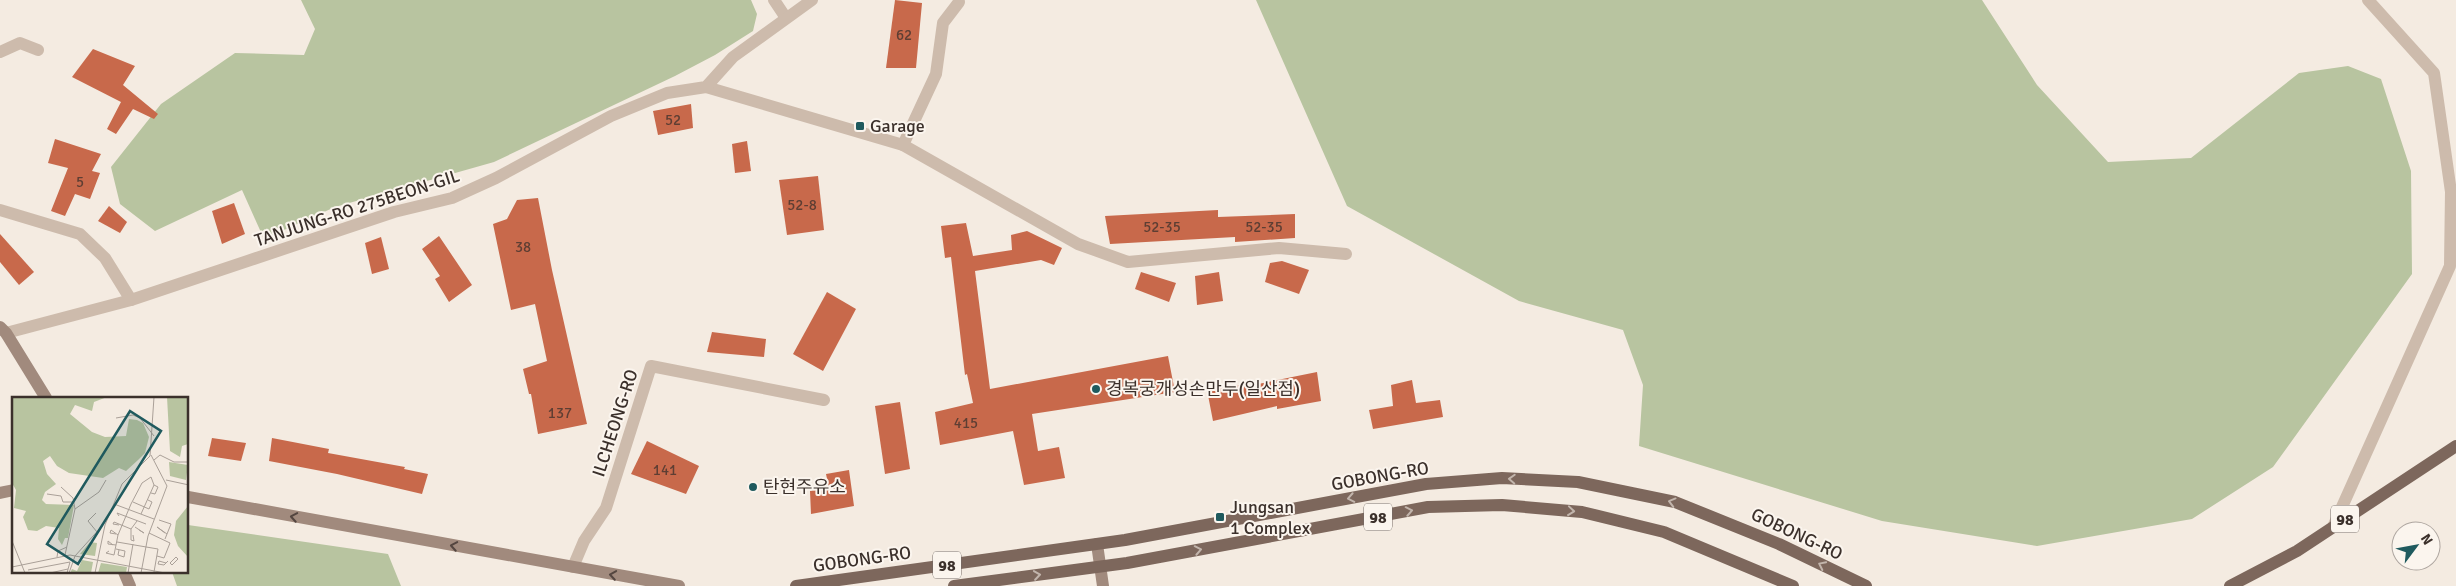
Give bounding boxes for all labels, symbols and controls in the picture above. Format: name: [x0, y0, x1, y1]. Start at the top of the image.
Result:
house number: 62: [896, 26, 912, 44]
house number: 52: [665, 111, 681, 129]
place label: Garage: [870, 115, 925, 137]
marker: Garage: [854, 120, 866, 132]
street label: TANJUNG-RO 275BEON-GIL: [252, 164, 462, 252]
house number: 5: [76, 173, 84, 191]
house number: 52-8: [787, 196, 817, 214]
house number: 52-35: [1143, 218, 1181, 236]
house number: 52-35: [1245, 218, 1283, 236]
house number: 38: [515, 238, 531, 256]
street label: ILCHEONG-RO: [587, 367, 643, 479]
place label: 경복궁개성손만두(일산점): [1106, 378, 1300, 400]
marker: 경복궁개성손만두(일산점): [1090, 383, 1102, 395]
inset map: [12, 397, 189, 574]
house number: 137: [548, 404, 572, 422]
house number: 415: [954, 414, 978, 432]
street label: GOBONG-RO: [1330, 457, 1430, 495]
house number: 141: [653, 461, 677, 479]
one-way arrow: [1508, 473, 1516, 484]
place label: 탄현주유소: [763, 476, 846, 498]
marker: 탄현주유소: [747, 481, 759, 493]
one-way arrow: [1346, 493, 1355, 503]
place label: Jungsan 1 Complex: [1230, 496, 1311, 539]
one-way arrow: [1668, 497, 1677, 508]
street label: GOBONG-RO: [1748, 503, 1846, 565]
road number: 98: [1364, 504, 1392, 530]
one-way arrow: [1568, 505, 1576, 516]
one-way arrow: [1405, 506, 1414, 516]
road number: 98: [2331, 506, 2359, 532]
marker: Jungsan 1 Complex: [1214, 511, 1226, 523]
one-way arrow: [289, 512, 298, 522]
north arrow: [2391, 521, 2441, 571]
text: N: [2417, 531, 2436, 548]
one-way arrow: [449, 541, 458, 551]
street label: GOBONG-RO: [812, 541, 912, 577]
one-way arrow: [1194, 545, 1202, 556]
road number: 98: [933, 552, 961, 578]
one-way arrow: [1818, 561, 1827, 571]
one-way arrow: [1034, 570, 1042, 581]
one-way arrow: [609, 571, 618, 581]

